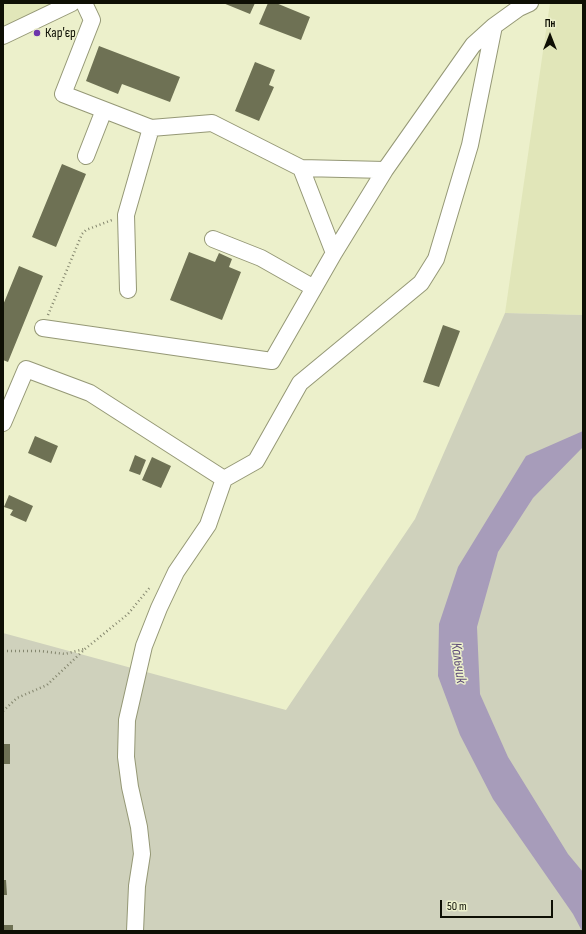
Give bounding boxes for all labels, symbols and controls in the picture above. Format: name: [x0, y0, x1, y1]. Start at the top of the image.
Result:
north arrow: [530, 16, 570, 56]
text: Пн: [545, 17, 555, 30]
place label: Кар'єр: [45, 25, 76, 41]
marker: Кар'єр: [32, 28, 42, 38]
water label: Кальчик: [446, 642, 470, 684]
scale bar: [442, 892, 555, 918]
text: 50 m: [447, 899, 467, 914]

